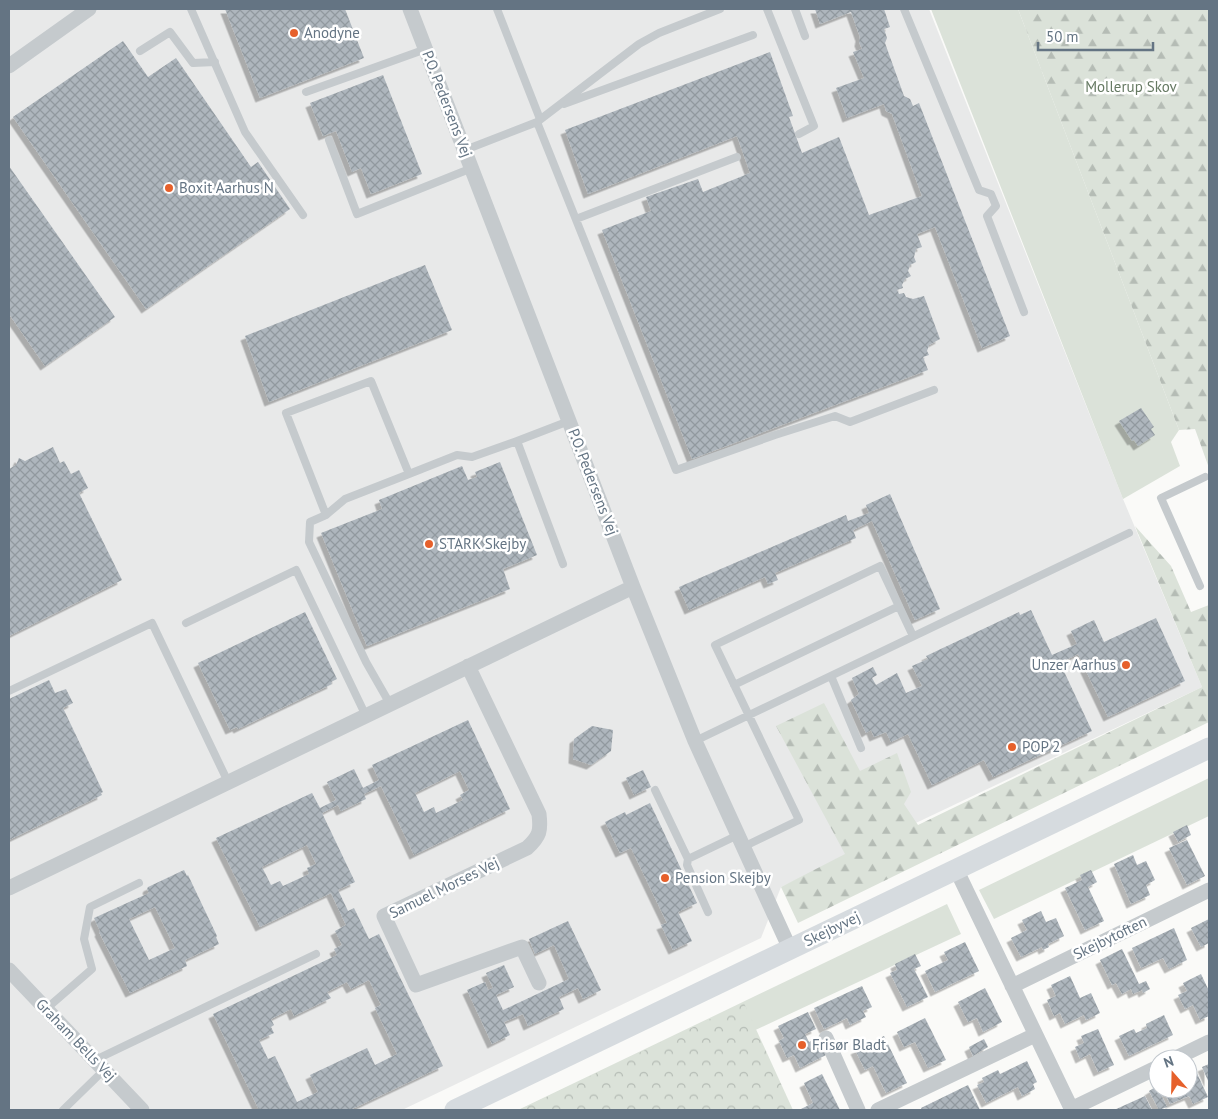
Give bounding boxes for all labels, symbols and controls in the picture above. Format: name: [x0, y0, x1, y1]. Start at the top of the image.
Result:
scale bar: [1038, 20, 1153, 52]
place label: Anodyne: [304, 23, 360, 42]
marker: Anodyne: [288, 27, 300, 39]
text: 50 m: [1046, 27, 1079, 46]
street label: P.O. Pedersens Vej: [418, 48, 477, 160]
park label: Mollerup Skov: [1085, 77, 1178, 96]
place label: Boxit Aarhus N: [179, 178, 274, 197]
marker: Boxit Aarhus N: [163, 182, 175, 194]
street label: P.O. Pedersens Vej: [564, 426, 623, 538]
place label: STARK Skejby: [439, 534, 526, 553]
marker: STARK Skejby: [423, 538, 435, 550]
place label: Unzer Aarhus: [1031, 655, 1116, 674]
marker: Unzer Aarhus: [1120, 659, 1132, 671]
place label: POP 2: [1022, 737, 1060, 756]
marker: POP 2: [1006, 741, 1018, 753]
street label: Samuel Morses Vej: [386, 853, 502, 922]
place label: Pension Skejby: [675, 868, 771, 887]
marker: Pension Skejby: [659, 872, 671, 884]
street label: Skejbyvej: [801, 907, 863, 950]
street label: Skejbytoften: [1070, 912, 1150, 964]
street label: Graham Bells Vej: [32, 994, 121, 1085]
place label: Frisør Bladt: [812, 1035, 886, 1054]
marker: Frisør Bladt: [796, 1039, 808, 1051]
north arrow: [1148, 1049, 1198, 1099]
text: N: [1161, 1052, 1176, 1072]

